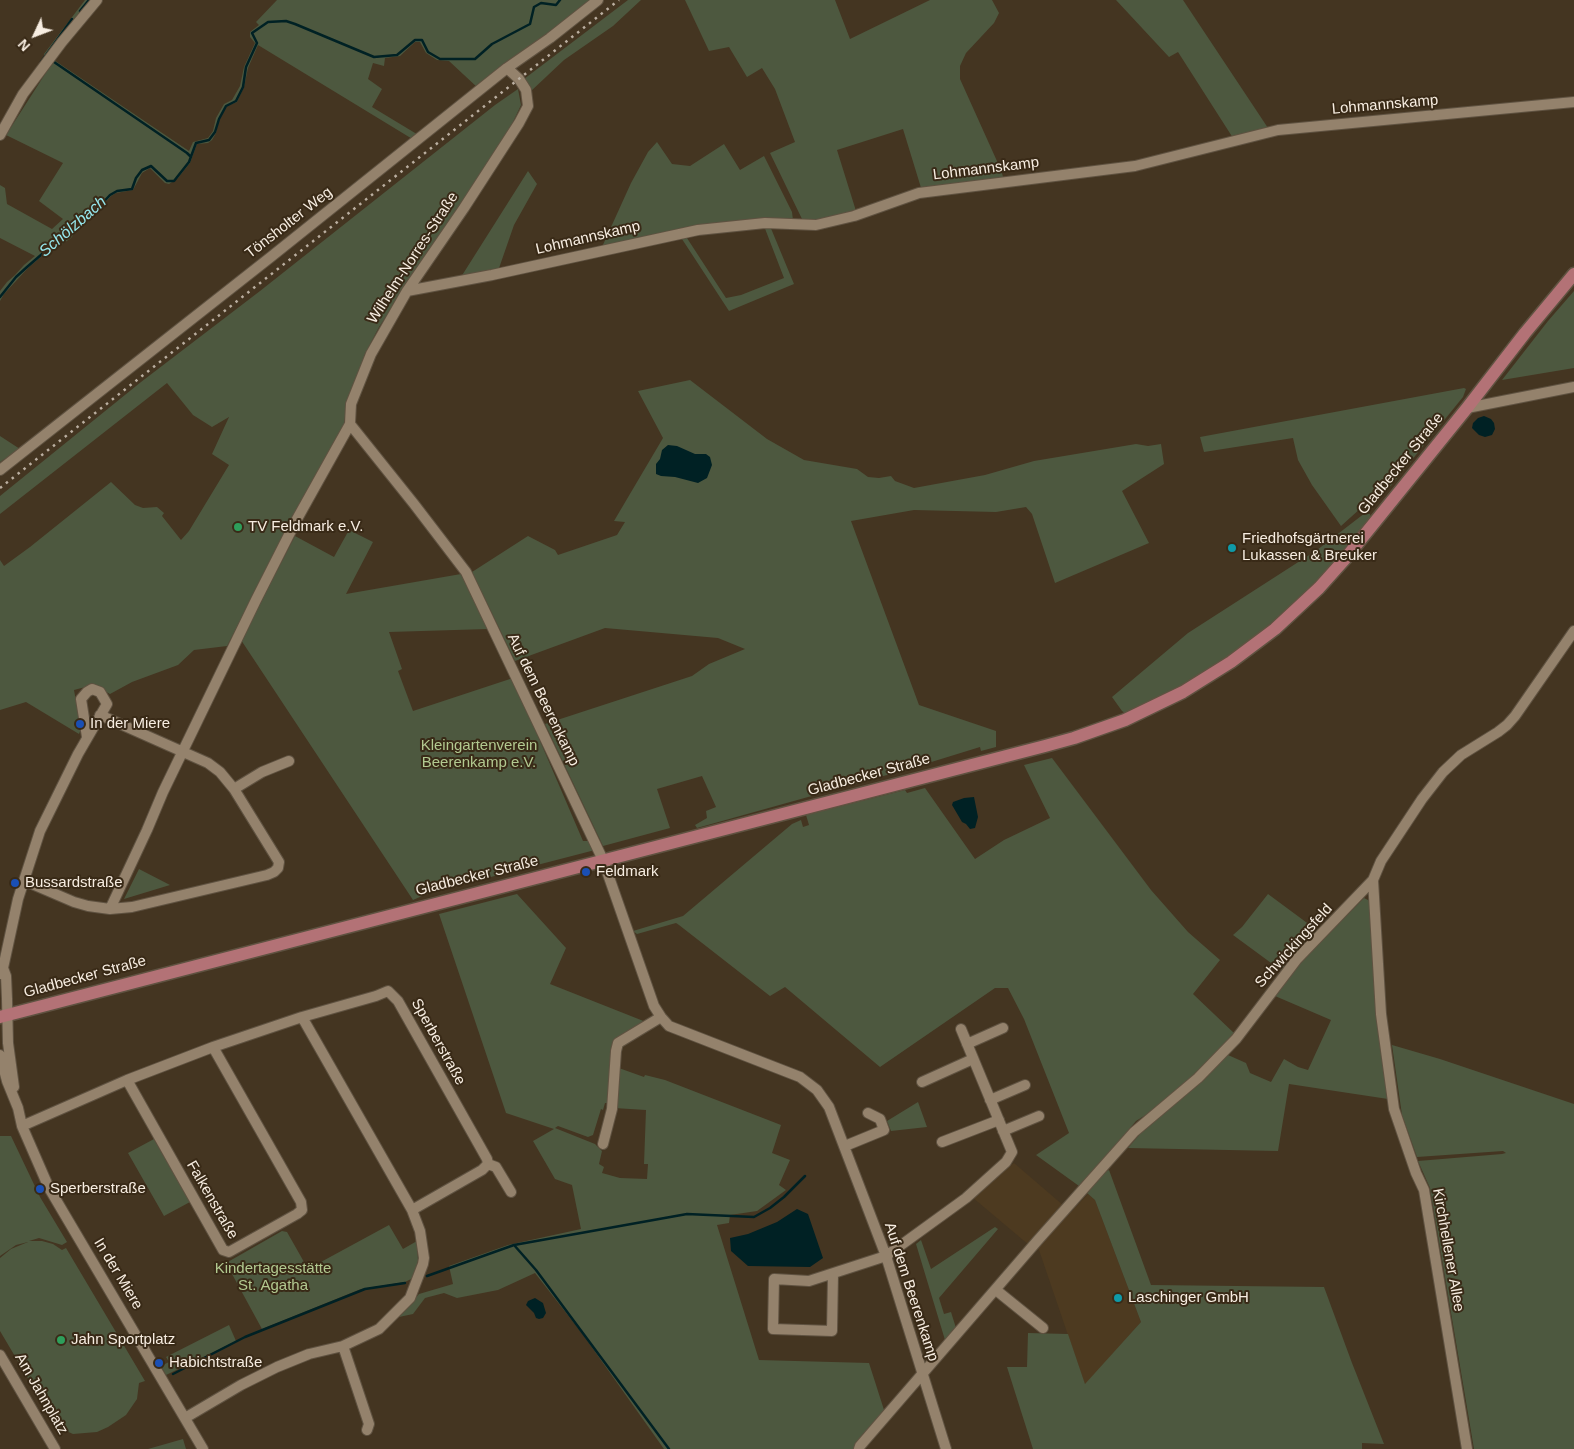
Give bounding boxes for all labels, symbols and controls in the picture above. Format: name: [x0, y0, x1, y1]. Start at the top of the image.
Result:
north arrow: [10, 10, 60, 60]
text: N: [15, 36, 33, 54]
street label: Lohmannskamp: [1331, 91, 1439, 119]
street label: Lohmannskamp: [932, 154, 1040, 184]
street label: Tönsholter Weg: [242, 183, 336, 263]
street label: Wilhelm-Norres-Straße: [364, 189, 462, 327]
water label: Schölzbach: [35, 193, 111, 261]
street label: Lohmannskamp: [534, 217, 642, 259]
street label: Gladbecker Straße: [1354, 409, 1448, 519]
place label: TV Feldmark e.V.: [248, 518, 363, 536]
marker: TV Feldmark e.V.: [232, 521, 244, 533]
place label: Friedhofsgärtnerei Lukassen & Breuker: [1242, 530, 1377, 565]
marker: Friedhofsgärtnerei Lukassen & Breuker: [1226, 542, 1238, 554]
street label: Auf dem Beerenkamp: [503, 631, 583, 769]
place label: In der Miere: [90, 715, 170, 733]
marker: In der Miere: [74, 718, 86, 730]
park label: Kleingartenverein Beerenkamp e.V.: [421, 737, 537, 772]
street label: Gladbecker Straße: [806, 750, 932, 800]
street label: Gladbecker Straße: [414, 852, 540, 900]
place label: Feldmark: [596, 863, 659, 881]
marker: Feldmark: [580, 866, 592, 878]
place label: Bussardstraße: [25, 874, 123, 892]
marker: Bussardstraße: [9, 877, 21, 889]
street label: Schwickingsfeld: [1252, 900, 1336, 992]
street label: Gladbecker Straße: [22, 952, 148, 1002]
street label: Sperberstraße: [407, 996, 469, 1088]
street label: Falkenstraße: [182, 1158, 242, 1242]
place label: Sperberstraße: [50, 1180, 146, 1198]
marker: Sperberstraße: [34, 1183, 46, 1195]
street label: Kirchhellener Allee: [1428, 1187, 1468, 1313]
street label: Auf dem Beerenkamp: [880, 1220, 942, 1364]
street label: In der Miere: [90, 1235, 146, 1313]
park label: Kindertagesstätte St. Agatha: [215, 1260, 331, 1295]
place label: Laschinger GmbH: [1128, 1289, 1249, 1307]
marker: Laschinger GmbH: [1112, 1292, 1124, 1304]
place label: Jahn Sportplatz: [71, 1331, 175, 1349]
marker: Jahn Sportplatz: [55, 1334, 67, 1346]
street label: Am Jahnplatz: [10, 1350, 72, 1438]
place label: Habichtstraße: [169, 1354, 262, 1372]
marker: Habichtstraße: [153, 1357, 165, 1369]

